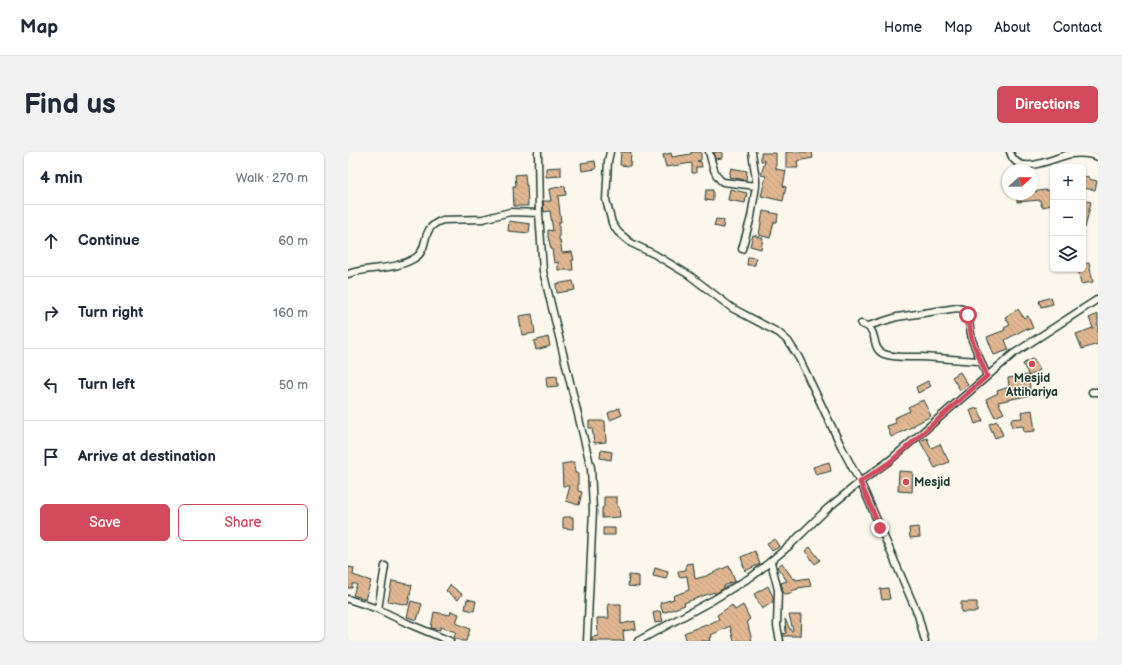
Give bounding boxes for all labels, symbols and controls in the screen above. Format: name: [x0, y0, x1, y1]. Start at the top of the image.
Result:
text: Map: [20, 16, 58, 39]
text: Home: [884, 19, 922, 36]
text: Map: [944, 19, 972, 36]
text: About: [994, 19, 1031, 36]
text: Contact: [1053, 19, 1102, 36]
button: Directions: [997, 86, 1098, 123]
text: Find us: [24, 88, 116, 121]
north arrow: [1002, 164, 1038, 200]
map controls: [1050, 164, 1086, 272]
button: +: [1050, 164, 1086, 200]
text: 4 min: [40, 168, 83, 188]
text: Walk · 270 m: [236, 170, 308, 186]
button: −: [1050, 200, 1086, 236]
icon: ahead: [40, 230, 62, 252]
text: Continue: [78, 231, 140, 250]
text: 60 m: [278, 233, 308, 249]
button: layers: [1050, 236, 1086, 272]
icon: right: [40, 302, 62, 324]
text: Turn right: [78, 303, 143, 322]
text: 160 m: [273, 305, 308, 321]
route start: [959, 306, 977, 324]
marker: Mesjid Attihariya: [1027, 359, 1037, 369]
place label: Mesjid Attihariya: [1005, 371, 1058, 400]
icon: left: [40, 374, 62, 396]
text: Turn left: [78, 375, 135, 394]
text: 50 m: [279, 377, 308, 393]
icon: arrive: [40, 446, 62, 468]
text: Arrive at destination: [78, 447, 216, 466]
place label: Mesjid: [914, 475, 950, 490]
marker: Mesjid: [901, 477, 911, 487]
button: Save: [40, 504, 170, 541]
button: Share: [178, 504, 308, 541]
route end: [871, 519, 889, 537]

